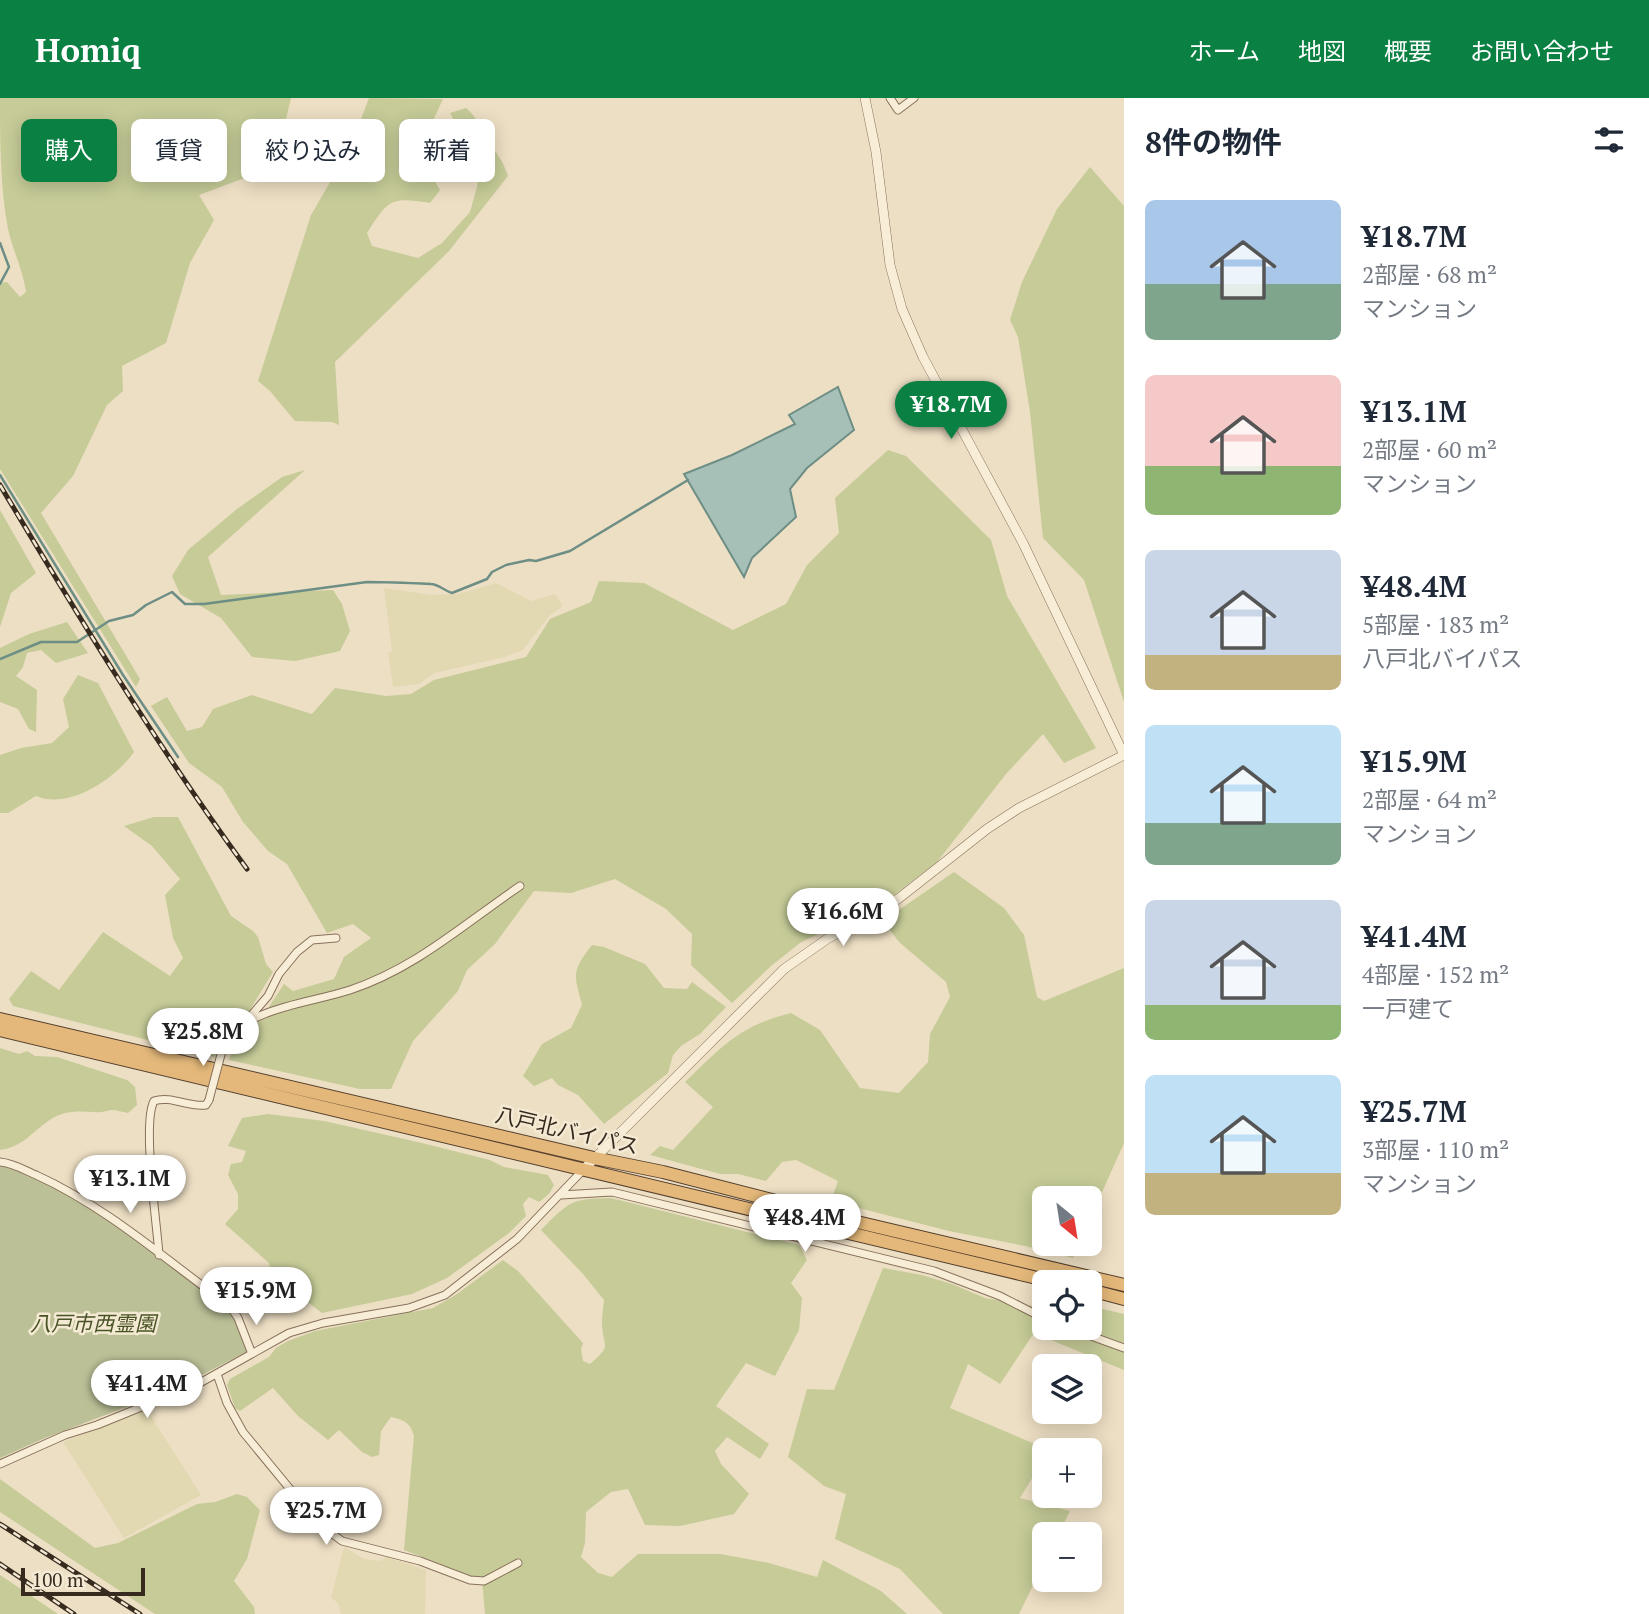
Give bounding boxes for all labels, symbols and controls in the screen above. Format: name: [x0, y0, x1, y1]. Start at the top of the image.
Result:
text: Homiq: [35, 28, 141, 71]
text: ホーム: [1189, 35, 1260, 67]
text: 地図: [1298, 35, 1346, 67]
text: 概要: [1384, 35, 1432, 67]
text: お問い合わせ: [1470, 35, 1614, 67]
chip: 購入: [21, 119, 117, 182]
chip: 賃貸: [131, 119, 227, 182]
chip: 絞り込み: [241, 119, 385, 182]
chip: 新着: [399, 119, 495, 182]
icon: filters: [1590, 121, 1628, 159]
text: 8件の物件: [1145, 122, 1282, 162]
text: ¥18.7M: [1362, 216, 1467, 256]
icon: home: [1201, 228, 1285, 312]
text: 2部屋 · 68 m²: [1362, 259, 1497, 290]
text: マンション: [1362, 293, 1477, 324]
pin: ¥18.7M: [894, 382, 1008, 441]
text: ¥18.7M: [911, 388, 991, 419]
text: ¥13.1M: [1362, 391, 1467, 431]
icon: home: [1201, 403, 1285, 487]
text: 2部屋 · 60 m²: [1362, 434, 1497, 465]
text: マンション: [1362, 468, 1477, 499]
text: ¥48.4M: [1362, 566, 1467, 606]
icon: home: [1201, 578, 1285, 662]
text: 5部屋 · 183 m²: [1362, 609, 1509, 640]
text: 八戸北バイパス: [1362, 643, 1523, 674]
text: ¥15.9M: [1362, 741, 1467, 781]
icon: home: [1201, 753, 1285, 837]
text: 2部屋 · 64 m²: [1362, 784, 1497, 815]
text: マンション: [1362, 818, 1477, 849]
pin: ¥16.6M: [786, 888, 900, 948]
text: ¥16.6M: [803, 895, 883, 926]
text: ¥41.4M: [1362, 916, 1467, 956]
icon: home: [1201, 928, 1285, 1012]
text: 4部屋 · 152 m²: [1362, 959, 1509, 990]
text: 一戸建て: [1362, 993, 1454, 1024]
pin: ¥25.8M: [146, 1009, 260, 1068]
text: ¥25.8M: [163, 1015, 243, 1046]
text: ¥25.7M: [1362, 1091, 1467, 1131]
street label: 八戸北バイパス: [493, 1100, 642, 1160]
icon: home: [1201, 1103, 1285, 1187]
text: 3部屋 · 110 m²: [1362, 1134, 1509, 1165]
pin: ¥13.1M: [73, 1156, 187, 1215]
text: ¥13.1M: [90, 1162, 170, 1193]
text: マンション: [1362, 1168, 1477, 1199]
north arrow: [1032, 1186, 1102, 1256]
map controls: [1032, 1186, 1102, 1592]
pin: ¥48.4M: [748, 1194, 862, 1254]
text: ¥48.4M: [765, 1201, 845, 1232]
pin: ¥15.9M: [199, 1268, 313, 1327]
button: locate: [1032, 1270, 1102, 1340]
text: ¥15.9M: [216, 1274, 296, 1305]
park label: 八戸市西霊園: [30, 1309, 159, 1337]
button: layers: [1032, 1354, 1102, 1424]
pin: ¥41.4M: [90, 1360, 204, 1420]
text: ¥41.4M: [107, 1367, 187, 1398]
button: +: [1032, 1438, 1102, 1508]
pin: ¥25.7M: [269, 1488, 383, 1547]
text: ¥25.7M: [286, 1494, 366, 1525]
button: −: [1032, 1522, 1102, 1592]
scale bar: [21, 1565, 145, 1597]
text: 100 m: [32, 1567, 83, 1592]

